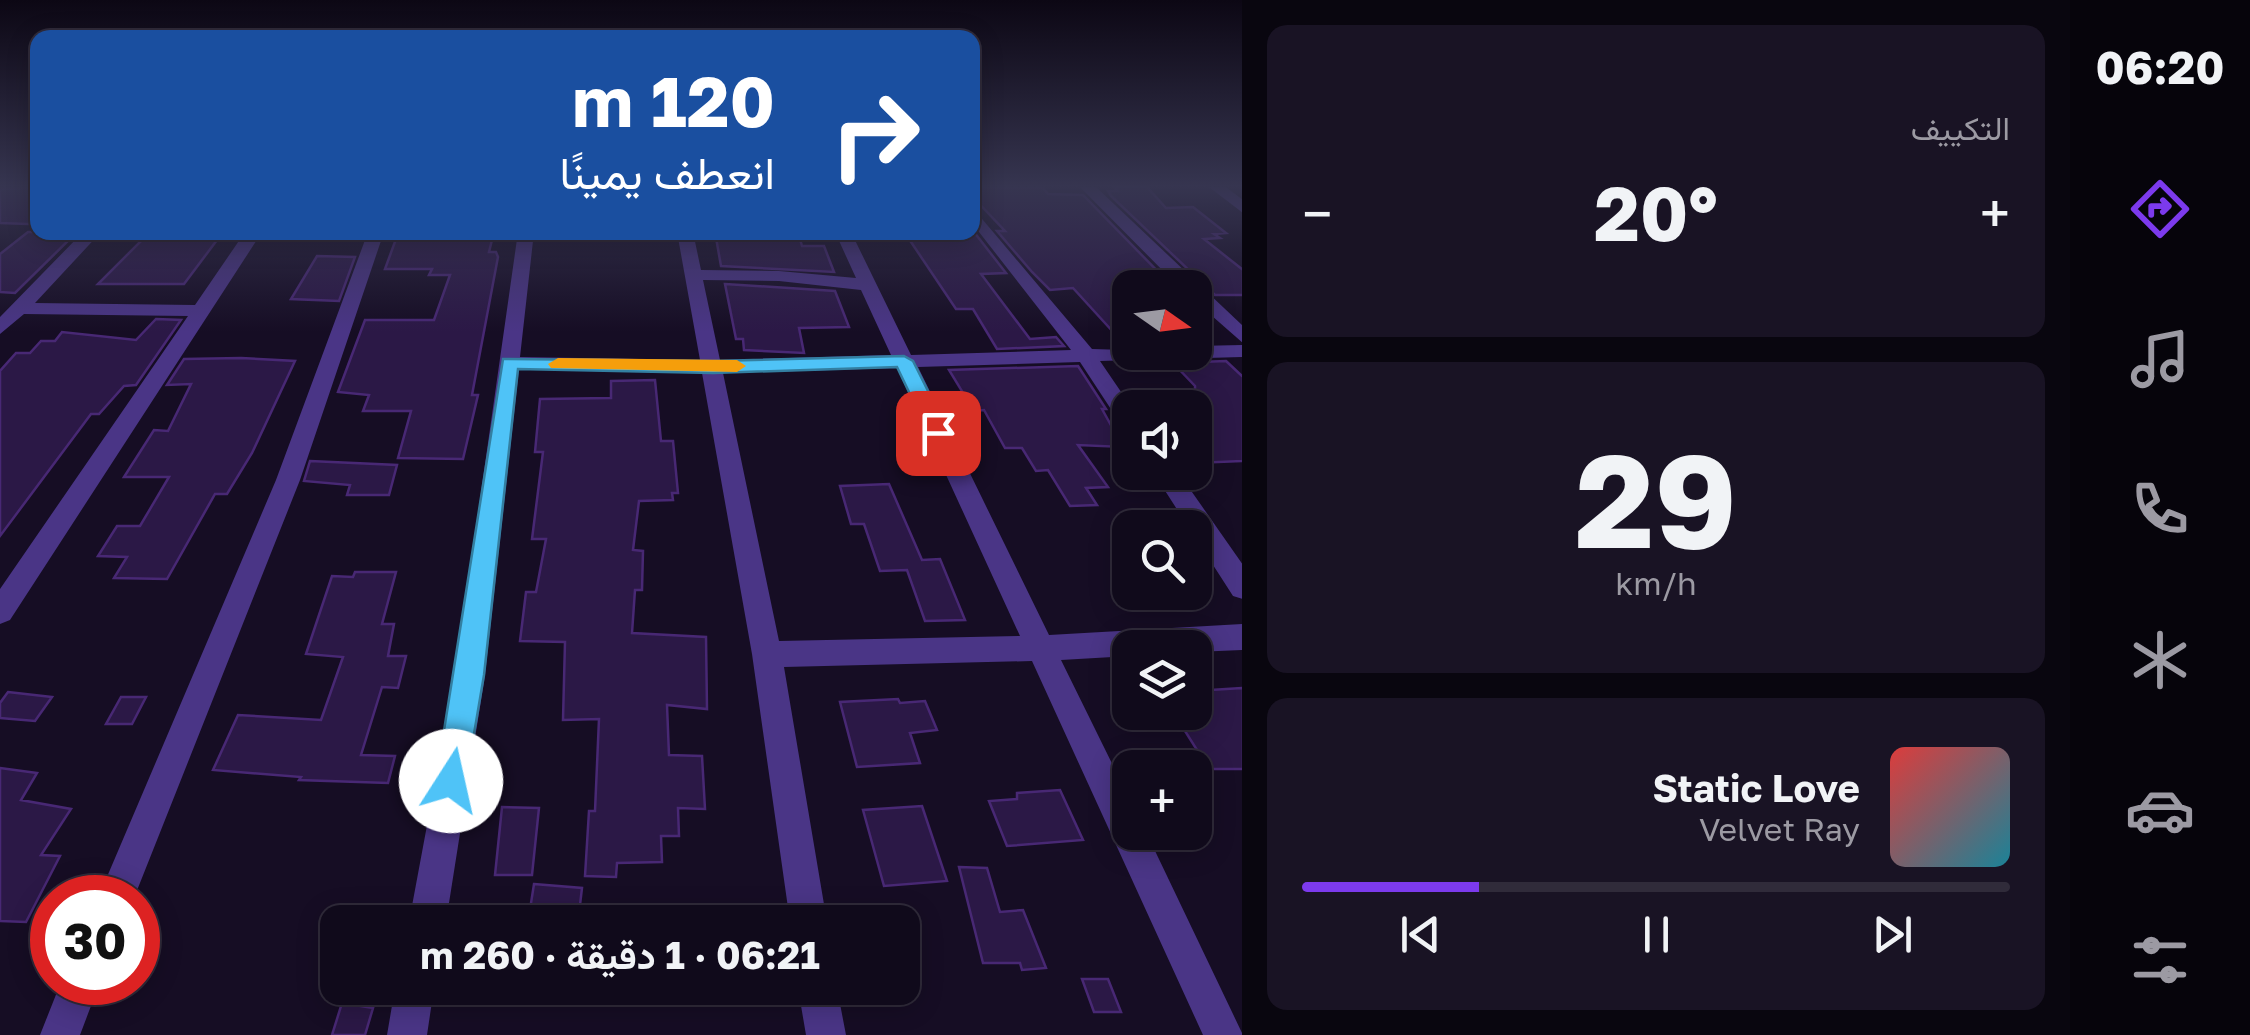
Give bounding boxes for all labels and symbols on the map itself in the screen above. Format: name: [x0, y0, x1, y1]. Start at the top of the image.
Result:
north arrow: [1112, 270, 1212, 370]
pin: [896, 391, 981, 476]
position arrow: [399, 729, 503, 833]
speed limit sign: 30: [30, 875, 160, 1005]

